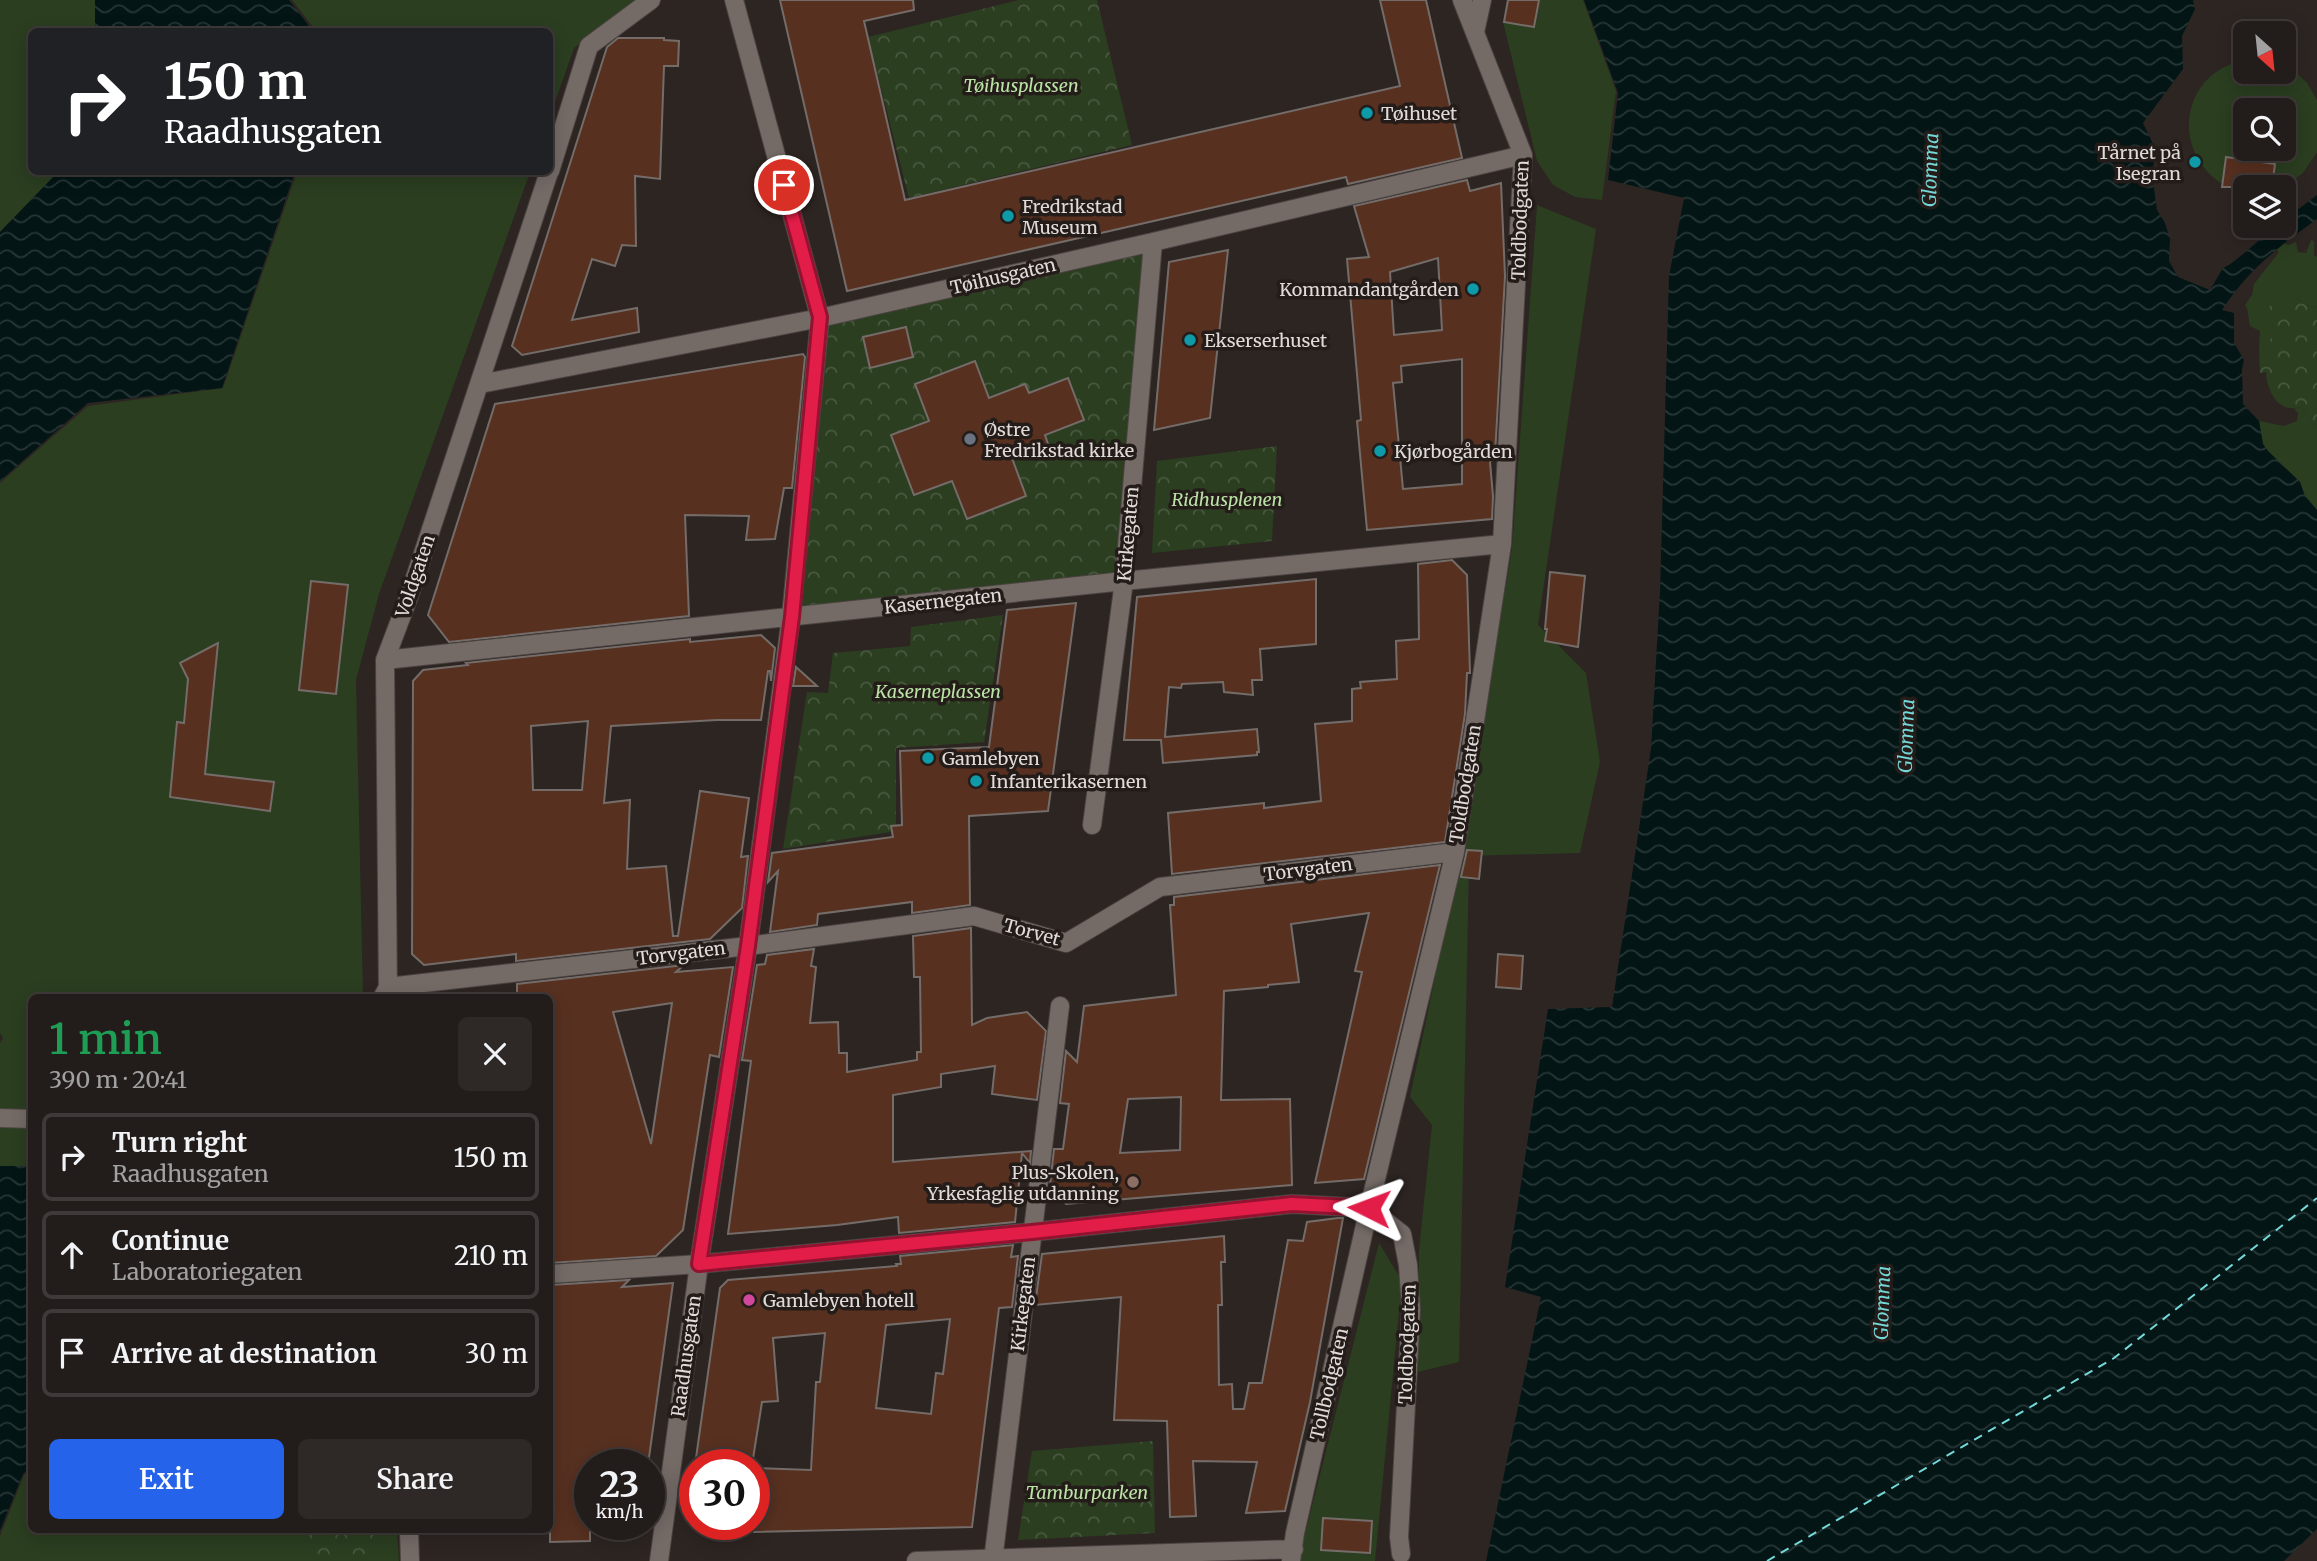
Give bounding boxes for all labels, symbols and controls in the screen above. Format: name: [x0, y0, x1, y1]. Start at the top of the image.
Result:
north arrow: [2233, 21, 2296, 84]
map controls: [2233, 21, 2296, 238]
text: 150 m: [164, 51, 307, 112]
icon: right: [49, 56, 140, 147]
park label: Tøihusplassen: [963, 74, 1079, 97]
button: search: [2233, 98, 2296, 161]
place label: Tøihuset: [1381, 102, 1457, 125]
marker: Tøihuset: [1359, 105, 1375, 121]
text: Raadhusgaten: [164, 112, 382, 152]
water label: Glomma: [1917, 132, 1943, 207]
place label: Tårnet på Isegran: [2097, 141, 2181, 185]
marker: Tårnet på Isegran: [2187, 154, 2203, 170]
pin: [754, 155, 814, 215]
street label: Toldbodgaten: [1506, 160, 1534, 280]
icon: arrive: [765, 166, 803, 204]
button: layers: [2233, 175, 2296, 238]
place label: Fredrikstad Museum: [1022, 195, 1123, 239]
marker: Fredrikstad Museum: [1000, 208, 1016, 224]
street label: Tøihusgaten: [948, 253, 1058, 299]
place label: Kommandantgården: [1279, 278, 1459, 301]
marker: Kommandantgården: [1465, 281, 1481, 297]
place label: Ekserserhuset: [1204, 329, 1327, 352]
marker: Ekserserhuset: [1182, 332, 1198, 348]
place label: Østre Fredrikstad kirke: [984, 418, 1134, 462]
marker: Østre Fredrikstad kirke: [962, 431, 978, 447]
place label: Kjørbogården: [1394, 440, 1513, 463]
marker: Kjørbogården: [1372, 443, 1388, 459]
street label: Kirkegaten: [1112, 485, 1144, 582]
park label: Ridhusplenen: [1172, 488, 1282, 511]
street label: Voldgaten: [390, 532, 440, 621]
street label: Kasernegaten: [883, 583, 1003, 619]
park label: Kaserneplassen: [874, 680, 1001, 703]
water label: Glomma: [1893, 698, 1919, 773]
street label: Toldbodgaten: [1444, 723, 1486, 845]
place label: Gamlebyen: [942, 747, 1040, 770]
marker: Gamlebyen: [920, 750, 936, 766]
place label: Infanterikasernen: [990, 770, 1147, 793]
marker: Infanterikasernen: [968, 773, 984, 789]
street label: Torvgaten: [1262, 852, 1354, 886]
street label: Torvet: [1001, 913, 1063, 951]
street label: Torvgaten: [635, 936, 727, 970]
text: 1 min: [49, 1013, 162, 1065]
button: close: [458, 1017, 532, 1091]
text: 390 m · 20:41: [49, 1065, 187, 1094]
text: Turn right: [112, 1126, 247, 1159]
icon: right: [53, 1138, 91, 1176]
text: 150 m: [454, 1141, 528, 1174]
text: Raadhusgaten: [112, 1159, 269, 1188]
place label: Plus-Skolen, Yrkesfaglig utdanning: [926, 1161, 1119, 1205]
position arrow: [1332, 1171, 1406, 1245]
marker: Plus-Skolen, Yrkesfaglig utdanning: [1125, 1174, 1141, 1190]
text: Continue: [112, 1224, 229, 1257]
icon: ahead: [53, 1236, 91, 1274]
text: 210 m: [454, 1239, 528, 1272]
street label: Kirkegaten: [1006, 1255, 1040, 1353]
text: Laboratoriegaten: [112, 1257, 303, 1286]
water label: Glomma: [1869, 1265, 1895, 1340]
street label: Toldbodgaten: [1393, 1284, 1421, 1404]
place label: Gamlebyen hotell: [763, 1289, 915, 1312]
marker: Gamlebyen hotell: [741, 1292, 757, 1308]
street label: Raadhusgaten: [666, 1294, 706, 1418]
street label: Tollbodgaten: [1305, 1326, 1353, 1442]
icon: arrive: [53, 1334, 91, 1372]
text: Arrive at destination: [112, 1337, 377, 1370]
text: 30 m: [465, 1337, 528, 1370]
button: Exit: [49, 1439, 284, 1519]
button: Share: [298, 1439, 532, 1519]
speed limit sign: 30: [679, 1449, 770, 1540]
text: 23: [600, 1463, 639, 1507]
park label: Tamburparken: [1026, 1481, 1148, 1504]
text: km/h: [596, 1500, 643, 1523]

